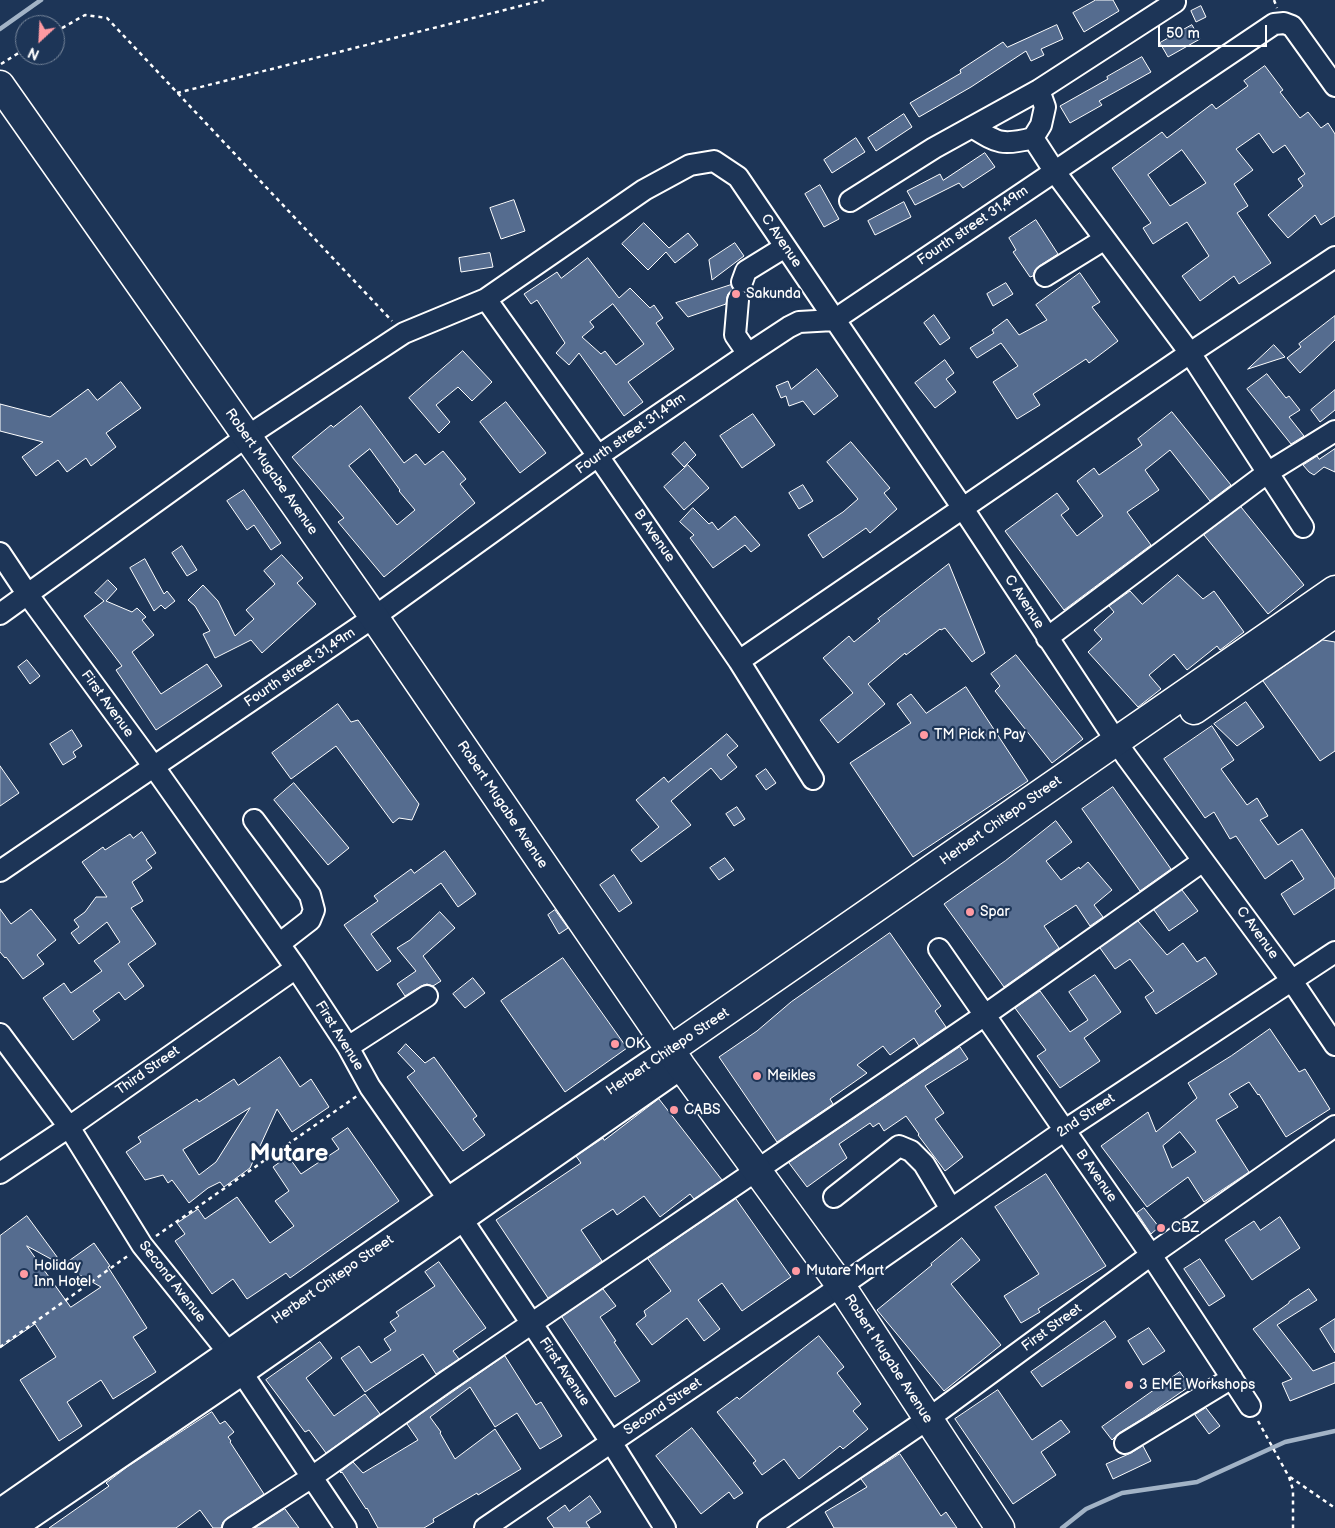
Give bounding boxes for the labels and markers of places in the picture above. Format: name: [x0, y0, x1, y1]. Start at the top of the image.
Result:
place label: Sakunda: [746, 286, 801, 302]
marker: Sakunda: [730, 288, 742, 300]
place label: TM Pick n' Pay: [934, 727, 1025, 743]
marker: TM Pick n' Pay: [918, 729, 930, 741]
place label: Spar: [980, 904, 1010, 920]
marker: Spar: [964, 906, 976, 918]
place label: OK: [625, 1036, 645, 1052]
marker: OK: [609, 1038, 621, 1050]
place label: Meikles: [767, 1068, 816, 1084]
marker: Meikles: [751, 1070, 763, 1082]
place label: CABS: [684, 1102, 721, 1118]
marker: CABS: [668, 1104, 680, 1116]
place label: CBZ: [1171, 1220, 1199, 1236]
marker: CBZ: [1155, 1222, 1167, 1234]
place label: Holiday Inn Hotel: [34, 1258, 91, 1290]
place label: Mutare Mart: [806, 1263, 884, 1279]
marker: Mutare Mart: [790, 1265, 802, 1277]
marker: Holiday Inn Hotel: [18, 1268, 30, 1280]
place label: 3 EME Workshops: [1139, 1377, 1255, 1393]
marker: 3 EME Workshops: [1123, 1379, 1135, 1391]

